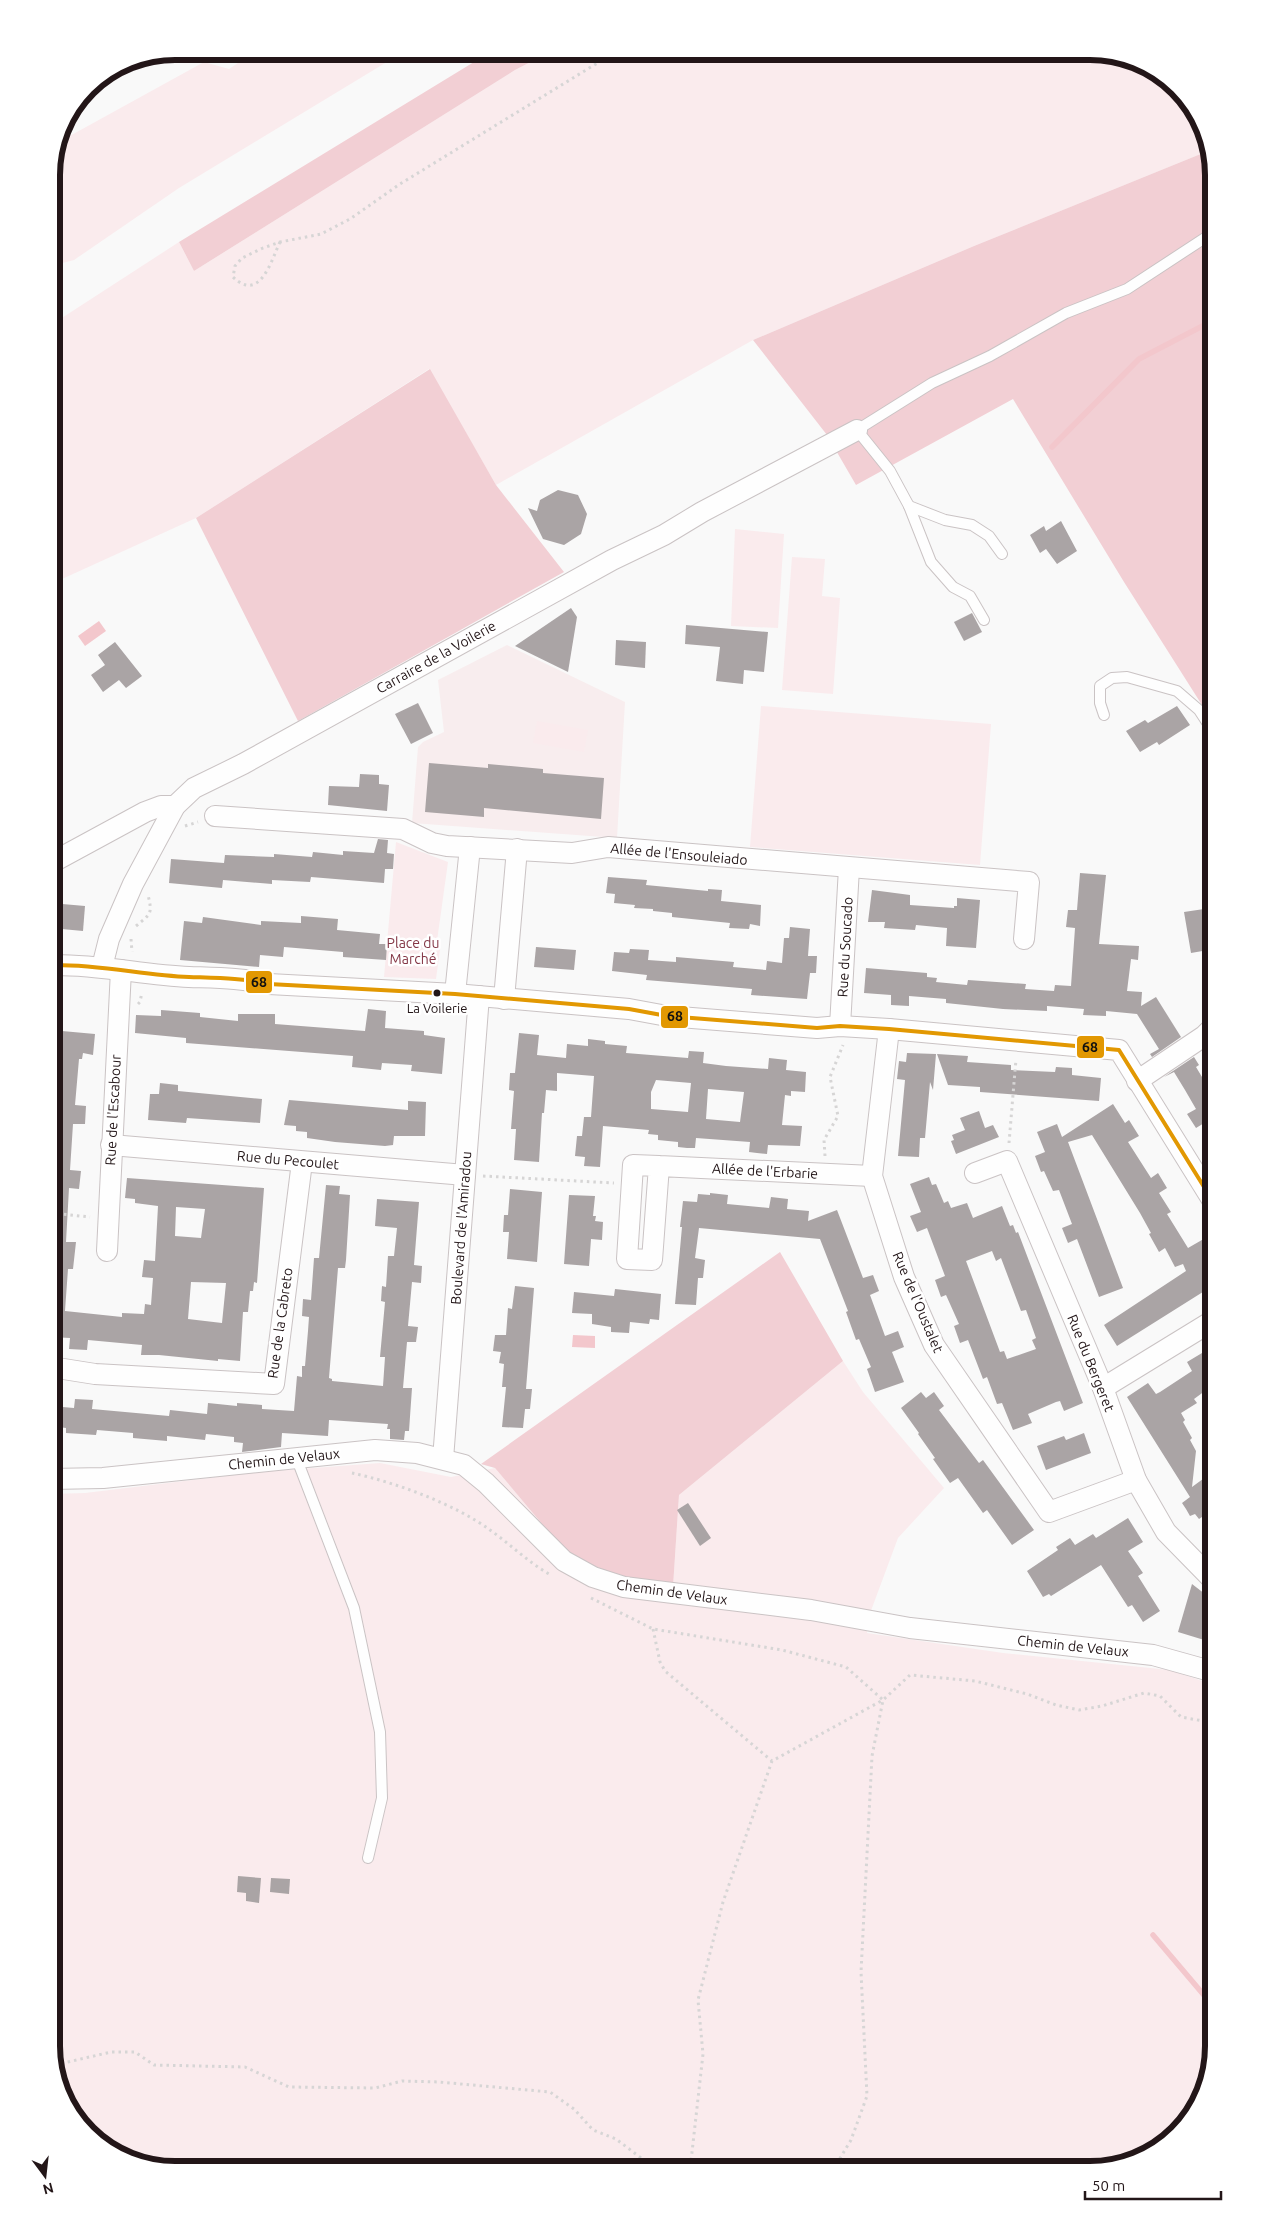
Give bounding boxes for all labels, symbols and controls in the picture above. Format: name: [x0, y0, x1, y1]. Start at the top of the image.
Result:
street label: Carraire de la Voilerie: [373, 617, 499, 697]
street label: Allée de l'Ensouleiado: [610, 840, 748, 868]
street label: Rue du Soucado: [834, 896, 856, 998]
park label: Place du Marché: [387, 935, 439, 967]
line badge: 68: [245, 970, 273, 994]
text: 68: [251, 974, 267, 990]
marker: La Voilerie: [432, 988, 442, 998]
place label: La Voilerie: [407, 1001, 467, 1015]
line badge: 68: [660, 1005, 689, 1029]
text: 68: [667, 1008, 683, 1024]
line badge: 68: [1076, 1035, 1105, 1059]
text: 68: [1082, 1039, 1098, 1055]
street label: Rue de l'Escabour: [102, 1053, 124, 1166]
street label: Rue du Pecoulet: [236, 1148, 340, 1172]
street label: Boulevard de l'Amiradou: [448, 1151, 474, 1305]
street label: Allée de l'Erbarie: [712, 1160, 818, 1182]
street label: Rue de l'Oustalet: [890, 1249, 947, 1355]
street label: Rue de la Cabreto: [264, 1267, 296, 1379]
street label: Rue du Bergeret: [1064, 1312, 1118, 1414]
street label: Chemin de Velaux: [227, 1445, 341, 1473]
street label: Chemin de Velaux: [615, 1576, 729, 1608]
street label: Chemin de Velaux: [1016, 1632, 1130, 1660]
north arrow: [20, 2151, 70, 2201]
scale bar: [1085, 2168, 1221, 2200]
text: 50 m: [1092, 2177, 1125, 2194]
text: N: [41, 2179, 55, 2198]

